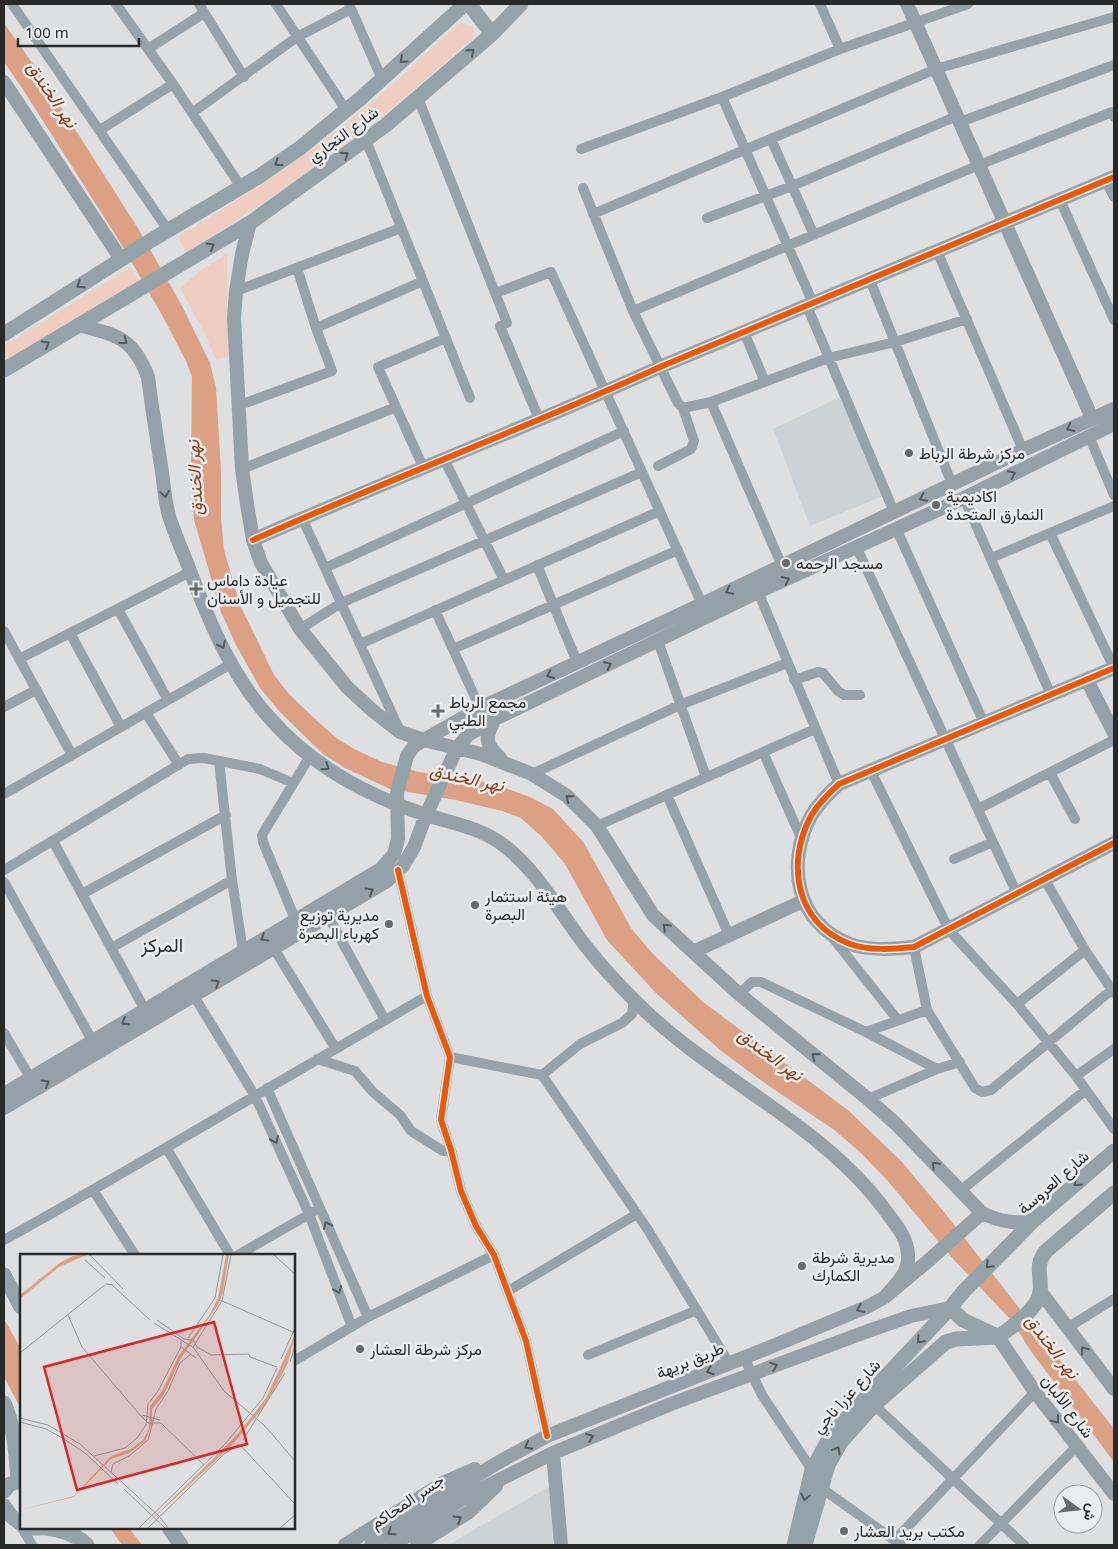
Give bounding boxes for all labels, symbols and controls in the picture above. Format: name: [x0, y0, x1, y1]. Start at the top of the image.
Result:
scale bar: [18, 15, 139, 47]
text: 100 m: [25, 22, 69, 42]
one-way arrow: [465, 49, 474, 57]
one-way arrow: [399, 54, 408, 63]
water label: نهر الخندق: [22, 56, 85, 133]
street label: شارع التجاري: [303, 101, 385, 170]
one-way arrow: [340, 151, 349, 161]
one-way arrow: [274, 157, 283, 167]
one-way arrow: [206, 242, 215, 252]
one-way arrow: [76, 279, 86, 288]
one-way arrow: [118, 335, 128, 344]
one-way arrow: [40, 341, 49, 351]
one-way arrow: [1066, 422, 1075, 433]
water label: نهر الخندق: [180, 439, 208, 516]
place label: مركز شرطة الرباط: [919, 442, 1025, 464]
marker: مركز شرطة الرباط: [903, 447, 915, 459]
one-way arrow: [1007, 470, 1016, 480]
place label: اكاديمية النمارق المتحدة: [946, 485, 1043, 525]
one-way arrow: [160, 489, 170, 498]
one-way arrow: [919, 492, 928, 502]
marker: اكاديمية النمارق المتحدة: [930, 499, 942, 511]
place label: مسجد الرحمه: [796, 552, 883, 574]
marker: مسجد الرحمه: [780, 557, 792, 569]
place label: عيادة داماس للتجميل و الأسنان: [207, 569, 321, 609]
one-way arrow: [781, 575, 790, 586]
marker: عيادة داماس للتجميل و الأسنان: [189, 582, 203, 596]
one-way arrow: [725, 585, 734, 596]
one-way arrow: [216, 640, 226, 649]
one-way arrow: [602, 661, 611, 671]
one-way arrow: [546, 669, 555, 679]
place label: مجمع الرباط الطبي: [449, 691, 526, 734]
marker: مجمع الرباط الطبي: [431, 704, 445, 718]
water label: نهر الخندق: [428, 757, 507, 797]
one-way arrow: [321, 761, 330, 770]
one-way arrow: [565, 795, 574, 804]
place label: هيئة استثمار البصرة: [484, 885, 567, 925]
one-way arrow: [365, 887, 374, 897]
marker: هيئة استثمار البصرة: [469, 899, 481, 911]
place label: مديرية توزيع كهرباء البصرة: [299, 904, 379, 944]
marker: مديرية توزيع كهرباء البصرة: [383, 918, 395, 930]
one-way arrow: [663, 924, 672, 933]
district label: المركز: [140, 932, 183, 958]
one-way arrow: [261, 932, 270, 942]
one-way arrow: [210, 979, 219, 989]
one-way arrow: [121, 1016, 130, 1026]
water label: نهر الخندق: [733, 1022, 809, 1086]
one-way arrow: [812, 1054, 821, 1062]
one-way arrow: [40, 1080, 49, 1090]
one-way arrow: [269, 1135, 279, 1144]
street label: شارع العروسة: [1013, 1145, 1094, 1220]
one-way arrow: [932, 1162, 941, 1171]
one-way arrow: [1074, 1177, 1083, 1186]
one-way arrow: [323, 1221, 334, 1230]
place label: مديرية شرطة الكمارك: [812, 1246, 894, 1286]
inset map: [20, 1254, 295, 1529]
marker: مديرية شرطة الكمارك: [796, 1260, 808, 1272]
one-way arrow: [986, 1260, 995, 1269]
one-way arrow: [332, 1285, 342, 1294]
one-way arrow: [856, 1303, 865, 1314]
water label: نهر الخندق: [1020, 1309, 1086, 1384]
one-way arrow: [917, 1335, 926, 1344]
street label: طريق بريهة: [653, 1336, 727, 1384]
place label: مركز شرطة العشار: [369, 1338, 482, 1360]
marker: مركز شرطة العشار: [354, 1343, 366, 1355]
one-way arrow: [1082, 1347, 1090, 1356]
street label: شارع عزرا ناجي: [807, 1354, 887, 1440]
one-way arrow: [769, 1362, 778, 1372]
one-way arrow: [706, 1365, 715, 1375]
street label: شارع الألبان: [1036, 1370, 1099, 1443]
one-way arrow: [1050, 1414, 1059, 1424]
one-way arrow: [585, 1433, 594, 1444]
one-way arrow: [524, 1440, 533, 1450]
one-way arrow: [830, 1446, 840, 1455]
street label: جسر المحاكم: [366, 1468, 448, 1534]
north arrow: [1053, 1484, 1103, 1534]
one-way arrow: [800, 1492, 811, 1501]
text: ش: [1080, 1502, 1102, 1523]
one-way arrow: [452, 1516, 461, 1526]
place label: مكتب بريد العشار: [853, 1520, 965, 1542]
marker: مكتب بريد العشار: [838, 1525, 850, 1537]
one-way arrow: [388, 1526, 397, 1535]

